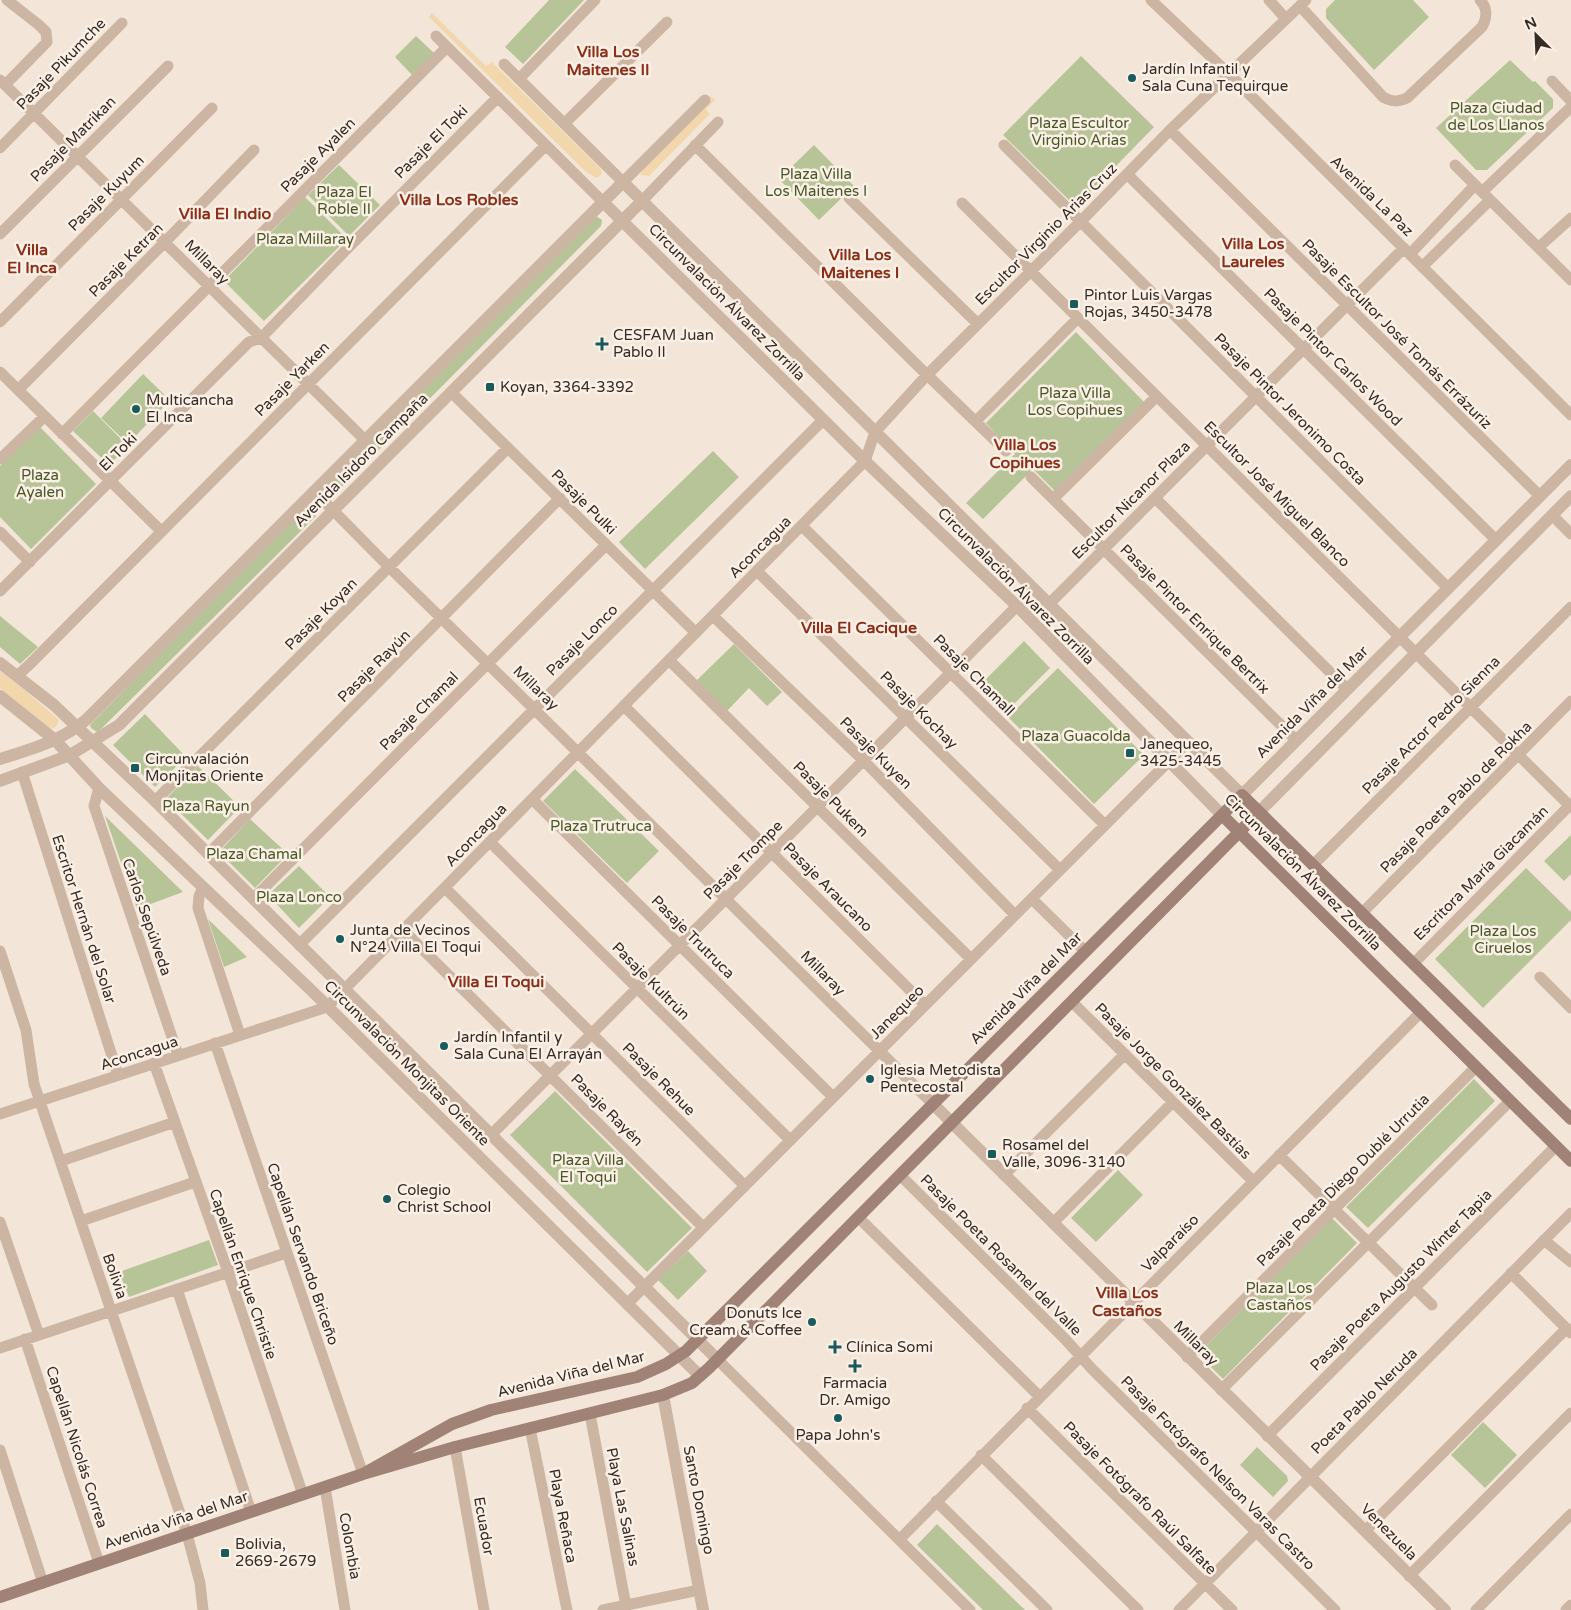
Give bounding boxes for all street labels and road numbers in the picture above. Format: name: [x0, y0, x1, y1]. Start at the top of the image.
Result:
street label: Pasaje Pikumche: [13, 14, 109, 114]
street label: Pasaje Matrikan: [27, 93, 119, 185]
street label: Pasaje El Toki: [391, 102, 471, 182]
street label: Pasaje Ayalen: [277, 114, 359, 196]
street label: Pasaje Kuyum: [64, 151, 148, 235]
street label: Avenida La Paz: [1327, 152, 1417, 240]
street label: Escultor Virginio Arias Cruz: [971, 159, 1121, 309]
street label: Pasaje Ketran: [85, 219, 167, 301]
street label: Circunvalación Álvarez Zorrilla: [645, 220, 809, 384]
street label: Pasaje Escultor José Tomás Errázuriz: [1298, 235, 1496, 433]
street label: Millaray: [181, 236, 233, 288]
street label: Pasaje Pintor Carlos Wood: [1260, 284, 1406, 430]
street label: Pasaje Pintor Jeronimo Costa: [1210, 329, 1370, 489]
street label: Pasaje Yarken: [251, 338, 333, 420]
street label: Avenida Isidoro Campaña: [290, 389, 432, 531]
street label: Escultor José Miguel Blanco: [1200, 417, 1354, 571]
street label: El Toki: [95, 429, 141, 475]
street label: Escultor Nicanor Plaza: [1068, 437, 1194, 563]
street label: Pasaje Pulki: [548, 466, 620, 538]
street label: Circunvalación Álvarez Zorrilla: [934, 504, 1098, 668]
street label: Aconcagua: [725, 512, 795, 582]
street label: Pasaje Pintor Enrique Bertrix: [1117, 541, 1273, 697]
street label: Pasaje Koyan: [281, 574, 361, 654]
street label: Pasaje Lonco: [542, 600, 622, 680]
street label: Pasaje Rayún: [334, 626, 414, 706]
street label: Pasaje Chamall: [930, 631, 1018, 719]
street label: Avenida Viña del Mar: [1252, 642, 1372, 762]
street label: Pasaje Actor Pedro Sienna: [1358, 652, 1504, 798]
street label: Millaray: [510, 662, 562, 714]
street label: Pasaje Kochay: [876, 667, 962, 753]
street label: Pasaje Chamal: [376, 668, 462, 754]
street label: Pasaje Kuyen: [836, 713, 916, 793]
street label: Pasaje Poeta Pablo de Rokha: [1376, 717, 1536, 877]
street label: Pasaje Pukem: [790, 758, 872, 840]
street label: Circunvalación Álvarez Zorrilla: [1221, 790, 1385, 954]
street label: Aconcagua: [442, 800, 510, 870]
street label: Escritora María Giacamán: [1410, 802, 1552, 944]
street label: Pasaje Trompe: [700, 817, 786, 903]
street label: Escritor Hernán del Solar: [48, 832, 120, 1006]
street label: Pasaje Araucano: [780, 839, 876, 935]
street label: Carlos Sepúlveda: [118, 856, 176, 978]
street label: Pasaje Trutruca: [648, 892, 738, 982]
street label: Avenida Viña del Mar: [966, 928, 1086, 1048]
street label: Pasaje Kultrún: [608, 938, 694, 1024]
street label: Millaray: [797, 947, 849, 999]
street label: Circunvalación Monjitas Oriente: [321, 977, 493, 1149]
street label: Janequeo: [866, 981, 928, 1043]
street label: Pasaje Jorge González Bastías: [1091, 999, 1255, 1163]
street label: Aconcagua: [98, 1032, 180, 1074]
street label: Pasaje Rehue: [619, 1039, 699, 1119]
street label: Pasaje Rayén: [567, 1070, 647, 1150]
street label: Pasaje Poeta Diego Dublé Urrutia: [1253, 1090, 1433, 1270]
street label: Capellán Servando Briceño: [263, 1160, 343, 1348]
street label: Pasaje Poeta Rosamel del Valle: [917, 1171, 1085, 1339]
street label: Pasaje Poeta Augusto Winter Tapia: [1306, 1185, 1496, 1375]
street label: Capellán Enrique Christie: [205, 1186, 281, 1362]
street label: Valparaíso: [1138, 1211, 1202, 1275]
street label: Bolivia: [99, 1251, 131, 1301]
street label: Millaray: [1170, 1317, 1222, 1369]
street label: Poeta Pablo Neruda: [1307, 1344, 1421, 1458]
street label: Avenida Viña del Mar: [495, 1347, 647, 1401]
street label: Capellán Nicolás Correa: [42, 1364, 112, 1530]
street label: Pasaje Fotógrafo Nelson Varas Castro: [1117, 1372, 1319, 1574]
street label: Pasaje Fotógrafo Raúl Salfate: [1060, 1418, 1220, 1578]
street label: Santo Domingo: [680, 1444, 718, 1556]
street label: Playa Las Salinas: [603, 1446, 643, 1568]
street label: Playa Reñaca: [545, 1467, 581, 1565]
street label: Avenida Viña del Mar: [102, 1487, 251, 1553]
street label: Ecuador: [470, 1495, 498, 1557]
street label: Venezuela: [1357, 1500, 1421, 1564]
street label: Colombia: [335, 1511, 365, 1581]

